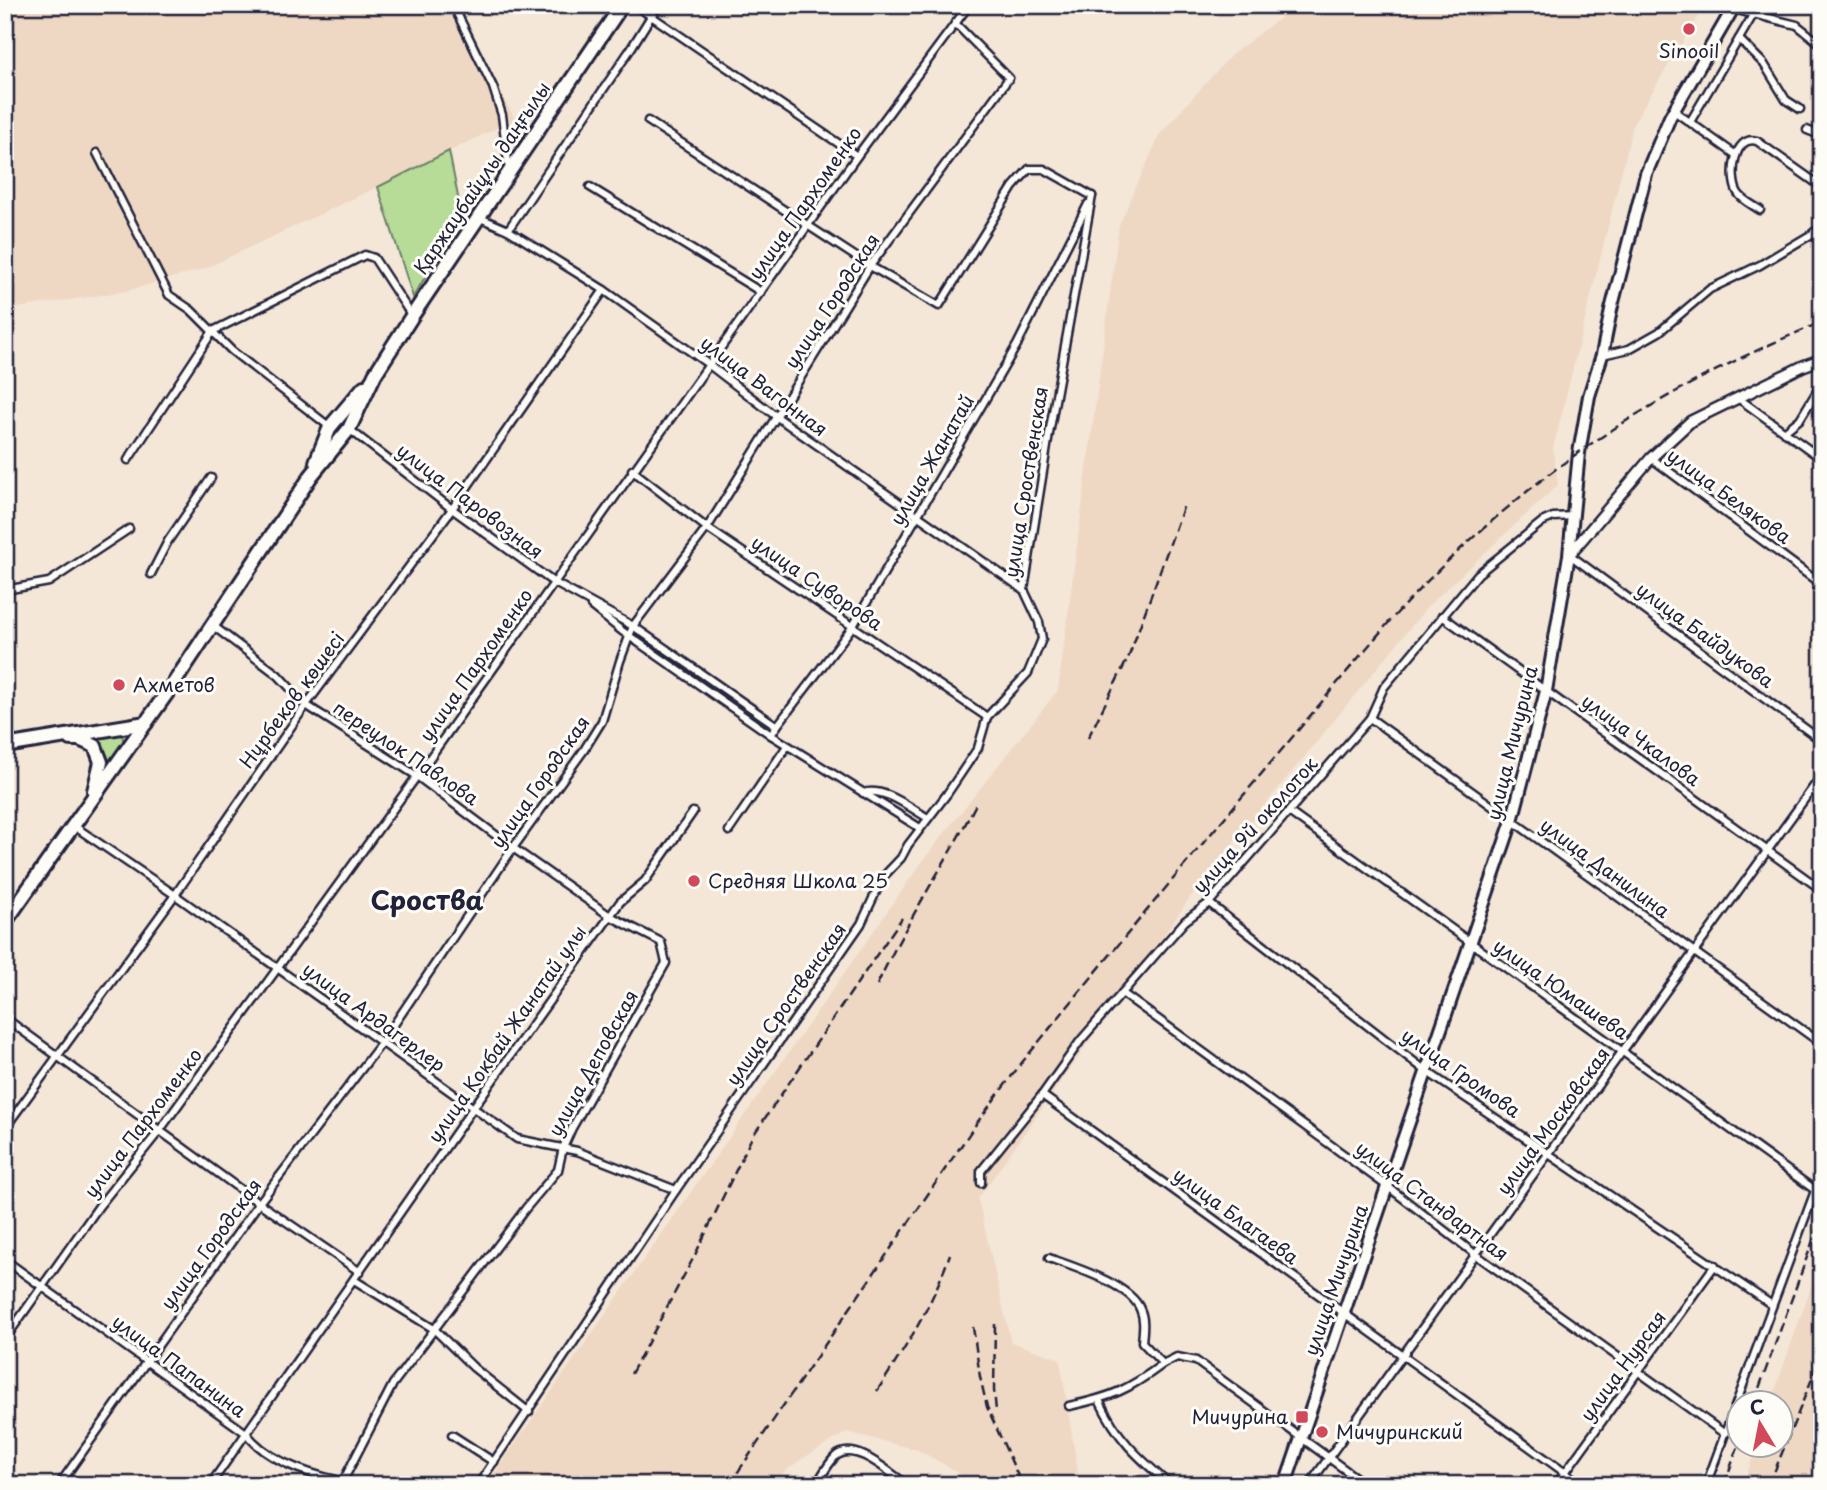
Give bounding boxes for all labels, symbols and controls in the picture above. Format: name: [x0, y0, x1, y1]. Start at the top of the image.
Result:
marker: Sinooil: [1681, 21, 1697, 37]
place label: Sinooil: [1659, 36, 1720, 64]
street label: Қаржаубайұлы даңғылы: [406, 75, 556, 280]
street label: улица Пархоменко: [741, 120, 868, 285]
street label: улица Городская: [777, 227, 885, 374]
street label: улица Вагонная: [695, 328, 834, 442]
street label: улица Сроственская: [996, 384, 1054, 579]
street label: улица Жанатай: [882, 389, 980, 530]
street label: улица Паровозная: [391, 436, 550, 565]
street label: улица Белякова: [1662, 441, 1798, 550]
street label: улица Суворова: [746, 528, 889, 637]
street label: улица Байдукова: [1631, 575, 1780, 694]
street label: улица Пархоменко: [412, 582, 539, 747]
street label: Нұрбеков көшесі: [232, 625, 350, 774]
street label: улица Мичурина: [1478, 663, 1544, 823]
place label: Ахметов: [133, 670, 215, 698]
marker: Ахметов: [111, 677, 127, 693]
street label: улица Чкалова: [1576, 686, 1707, 792]
street label: переулок Павлова: [328, 693, 485, 811]
street label: улица Городская: [483, 709, 595, 853]
street label: улица 9й околоток: [1185, 749, 1324, 899]
street label: улица Данилина: [1535, 811, 1676, 924]
place label: Средняя Школа 25: [708, 866, 888, 894]
marker: Средняя Школа 25: [686, 873, 702, 889]
district label: Сроства: [370, 880, 484, 919]
street label: улица Сроственская: [718, 916, 852, 1091]
street label: улица Кокбай Жанатай улы: [420, 919, 592, 1148]
street label: улица Юмашева: [1488, 931, 1635, 1046]
street label: улица Ардагерлер: [297, 955, 452, 1078]
street label: улица Деповская: [540, 984, 644, 1141]
street label: улица Громова: [1396, 1021, 1527, 1124]
street label: улица Московская: [1489, 1041, 1615, 1200]
street label: улица Пархоменко: [77, 1042, 208, 1203]
street label: улица Стандартная: [1350, 1133, 1515, 1267]
street label: улица Благаева: [1168, 1160, 1305, 1270]
street label: улица Городская: [153, 1172, 267, 1315]
street label: улица Мичурина: [1296, 1200, 1374, 1359]
street label: улица Нурсая: [1572, 1304, 1672, 1427]
street label: улица Папанина: [107, 1307, 252, 1423]
north arrow: [1726, 1388, 1796, 1458]
text: С: [1747, 1391, 1766, 1421]
place label: Мичурина: [1192, 1402, 1288, 1430]
marker: Мичурина: [1294, 1409, 1310, 1425]
place label: Мичуринский: [1336, 1417, 1463, 1445]
marker: Мичуринский: [1314, 1424, 1330, 1440]

